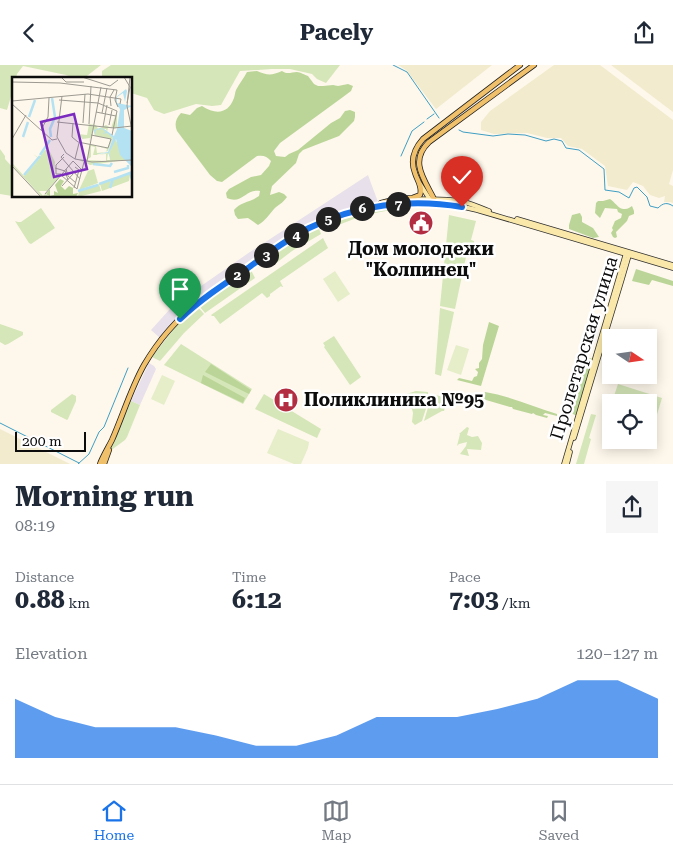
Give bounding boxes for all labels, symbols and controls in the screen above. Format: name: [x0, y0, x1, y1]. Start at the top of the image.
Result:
icon: back: [15, 19, 43, 47]
icon: share: [630, 19, 658, 47]
text: Pacely: [300, 20, 373, 45]
inset map: [12, 77, 132, 197]
pin: [441, 156, 483, 207]
icon: check: [448, 163, 476, 191]
pin: 7: [386, 191, 410, 217]
pin: 6: [350, 195, 374, 221]
text: 7: [395, 196, 402, 212]
text: 6: [359, 200, 366, 216]
pin: 5: [316, 207, 340, 231]
public building icon: Дом молодежи "Колпинец": [408, 210, 434, 236]
text: 5: [325, 211, 332, 227]
pin: 4: [284, 223, 308, 247]
text: 4: [293, 227, 300, 243]
place label: Дом молодежи "Колпинец": [348, 238, 494, 280]
pin: 3: [254, 243, 278, 267]
text: 3: [263, 247, 270, 263]
street label: Пролетарская улица: [546, 253, 622, 442]
pin: 2: [224, 263, 250, 287]
text: 2: [234, 267, 241, 283]
pin: [159, 268, 201, 319]
icon: arrive: [166, 275, 194, 303]
north arrow: [602, 329, 658, 384]
map controls: [602, 329, 657, 449]
hospital icon: Поликлиника №95: [273, 387, 299, 413]
place label: Поликлиника №95: [304, 389, 484, 410]
button: locate: [602, 394, 657, 449]
scale bar: [15, 429, 86, 452]
text: 200 m: [22, 433, 62, 449]
text: Morning run: [15, 480, 194, 513]
button: share: [606, 481, 658, 533]
text: 08:19: [15, 516, 55, 535]
text: Distance: [15, 569, 74, 585]
text: Time: [232, 569, 266, 585]
text: Pace: [449, 569, 481, 585]
text: 0.88: [15, 585, 65, 614]
text: 6:12: [232, 585, 282, 614]
text: 7:03: [449, 585, 499, 614]
text: km: [65, 595, 90, 611]
text: /km: [499, 595, 531, 611]
text: Elevation: [15, 644, 88, 663]
text: 120–127 m: [576, 644, 658, 663]
tab: Home: [94, 797, 134, 843]
tab: Map: [322, 797, 351, 843]
tab: Saved: [539, 797, 579, 843]

